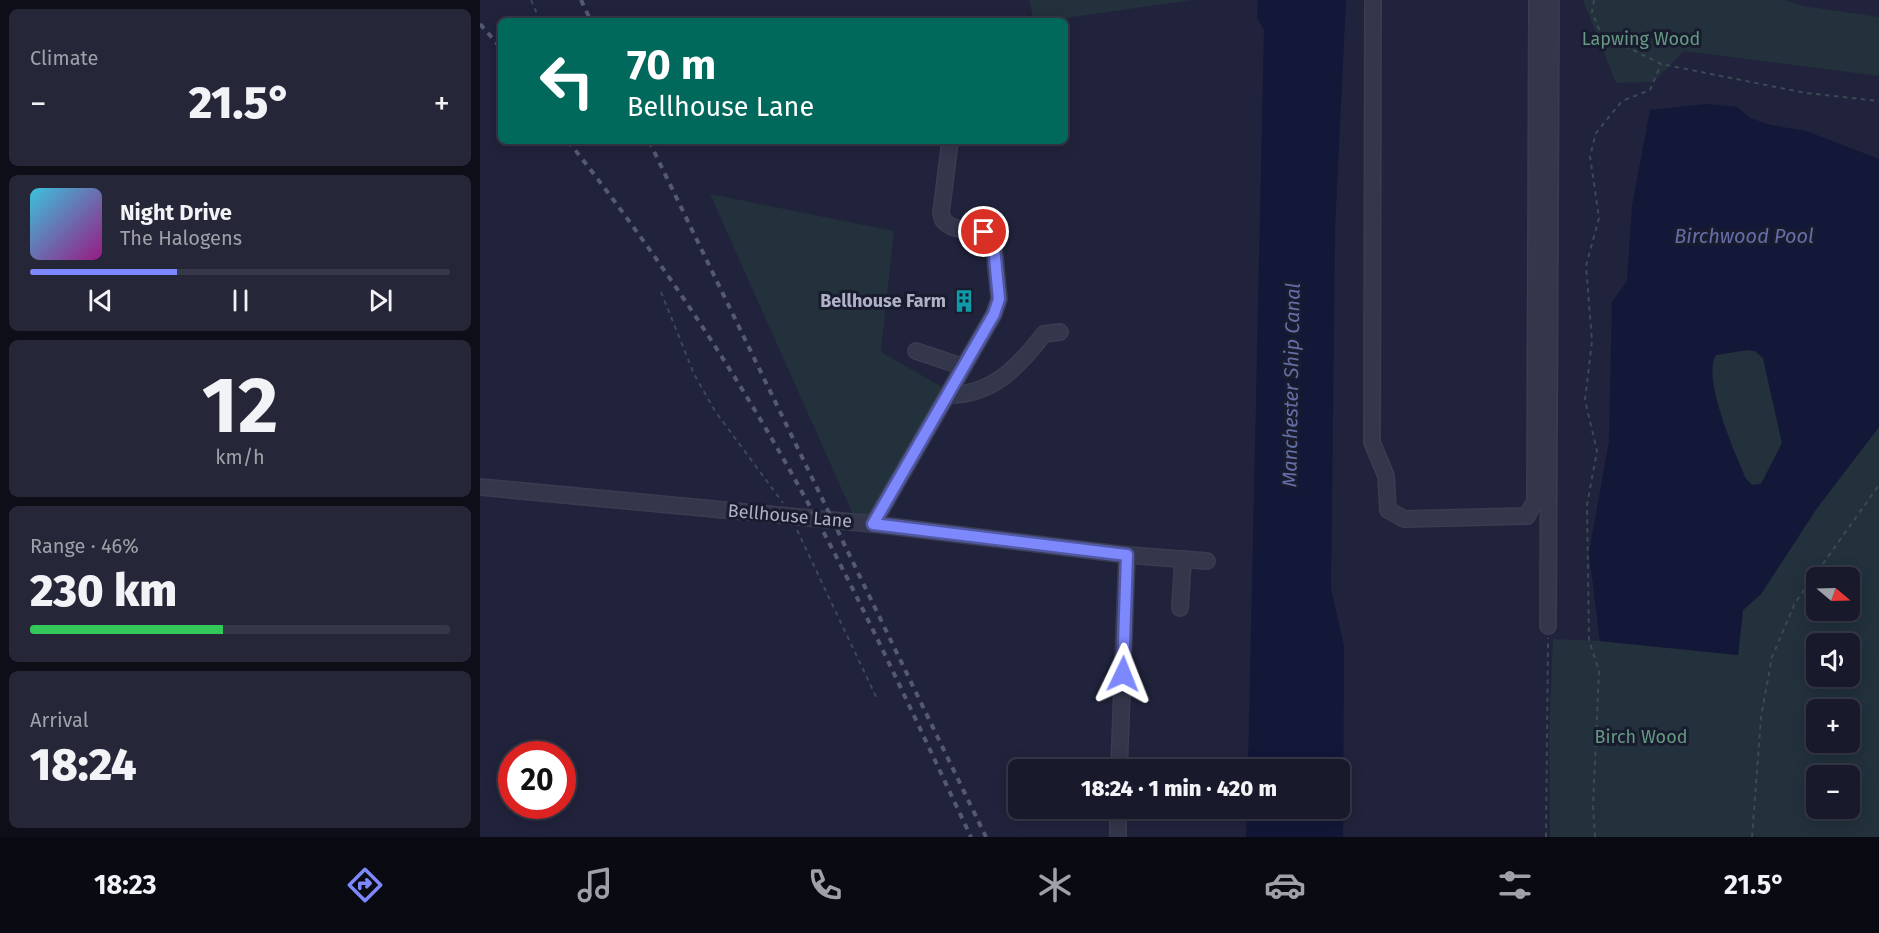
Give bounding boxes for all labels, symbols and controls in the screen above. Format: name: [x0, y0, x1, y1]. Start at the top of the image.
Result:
park label: Lapwing Wood: [1582, 28, 1700, 50]
text: 70 m: [627, 40, 716, 90]
icon: left: [528, 42, 606, 120]
text: Climate: [30, 46, 98, 70]
text: 21.5°: [189, 76, 291, 130]
text: −: [30, 84, 47, 124]
text: +: [434, 84, 450, 124]
text: Bellhouse Lane: [627, 91, 814, 123]
text: Night Drive: [120, 199, 232, 226]
pin: [958, 206, 1009, 257]
icon: arrive: [967, 215, 1000, 248]
water label: Birchwood Pool: [1674, 224, 1814, 248]
text: The Halogens: [120, 226, 242, 250]
water label: Manchester Ship Canal: [1277, 283, 1305, 487]
icon: previous: [84, 284, 117, 317]
icon: pause: [224, 284, 257, 317]
icon: next: [364, 284, 397, 317]
building icon: Bellhouse Farm: [951, 288, 977, 314]
place label: Bellhouse Farm: [820, 290, 946, 312]
text: 12: [202, 359, 278, 453]
text: km/h: [215, 445, 265, 469]
street label: Bellhouse Lane: [727, 500, 853, 532]
text: Range · 46%: [30, 534, 139, 558]
text: 230 km: [30, 564, 177, 618]
north arrow: [1806, 567, 1860, 621]
map controls: [1806, 567, 1860, 819]
button: sound: [1806, 633, 1860, 687]
position arrow: [1091, 642, 1155, 706]
button: +: [1806, 699, 1860, 753]
text: Arrival: [30, 708, 89, 732]
park label: Birch Wood: [1595, 726, 1687, 748]
text: 18:24: [30, 738, 137, 792]
speed limit sign: 20: [498, 741, 576, 819]
button: −: [1806, 765, 1860, 819]
text: 18:24 · 1 min · 420 m: [1081, 775, 1277, 802]
icon: directions: [344, 864, 386, 906]
icon: music: [574, 864, 616, 906]
icon: phone: [804, 864, 846, 906]
icon: climate: [1034, 864, 1076, 906]
icon: car: [1264, 864, 1306, 906]
icon: filters: [1494, 864, 1536, 906]
text: 18:23: [94, 869, 157, 901]
text: 21.5°: [1724, 869, 1785, 901]

